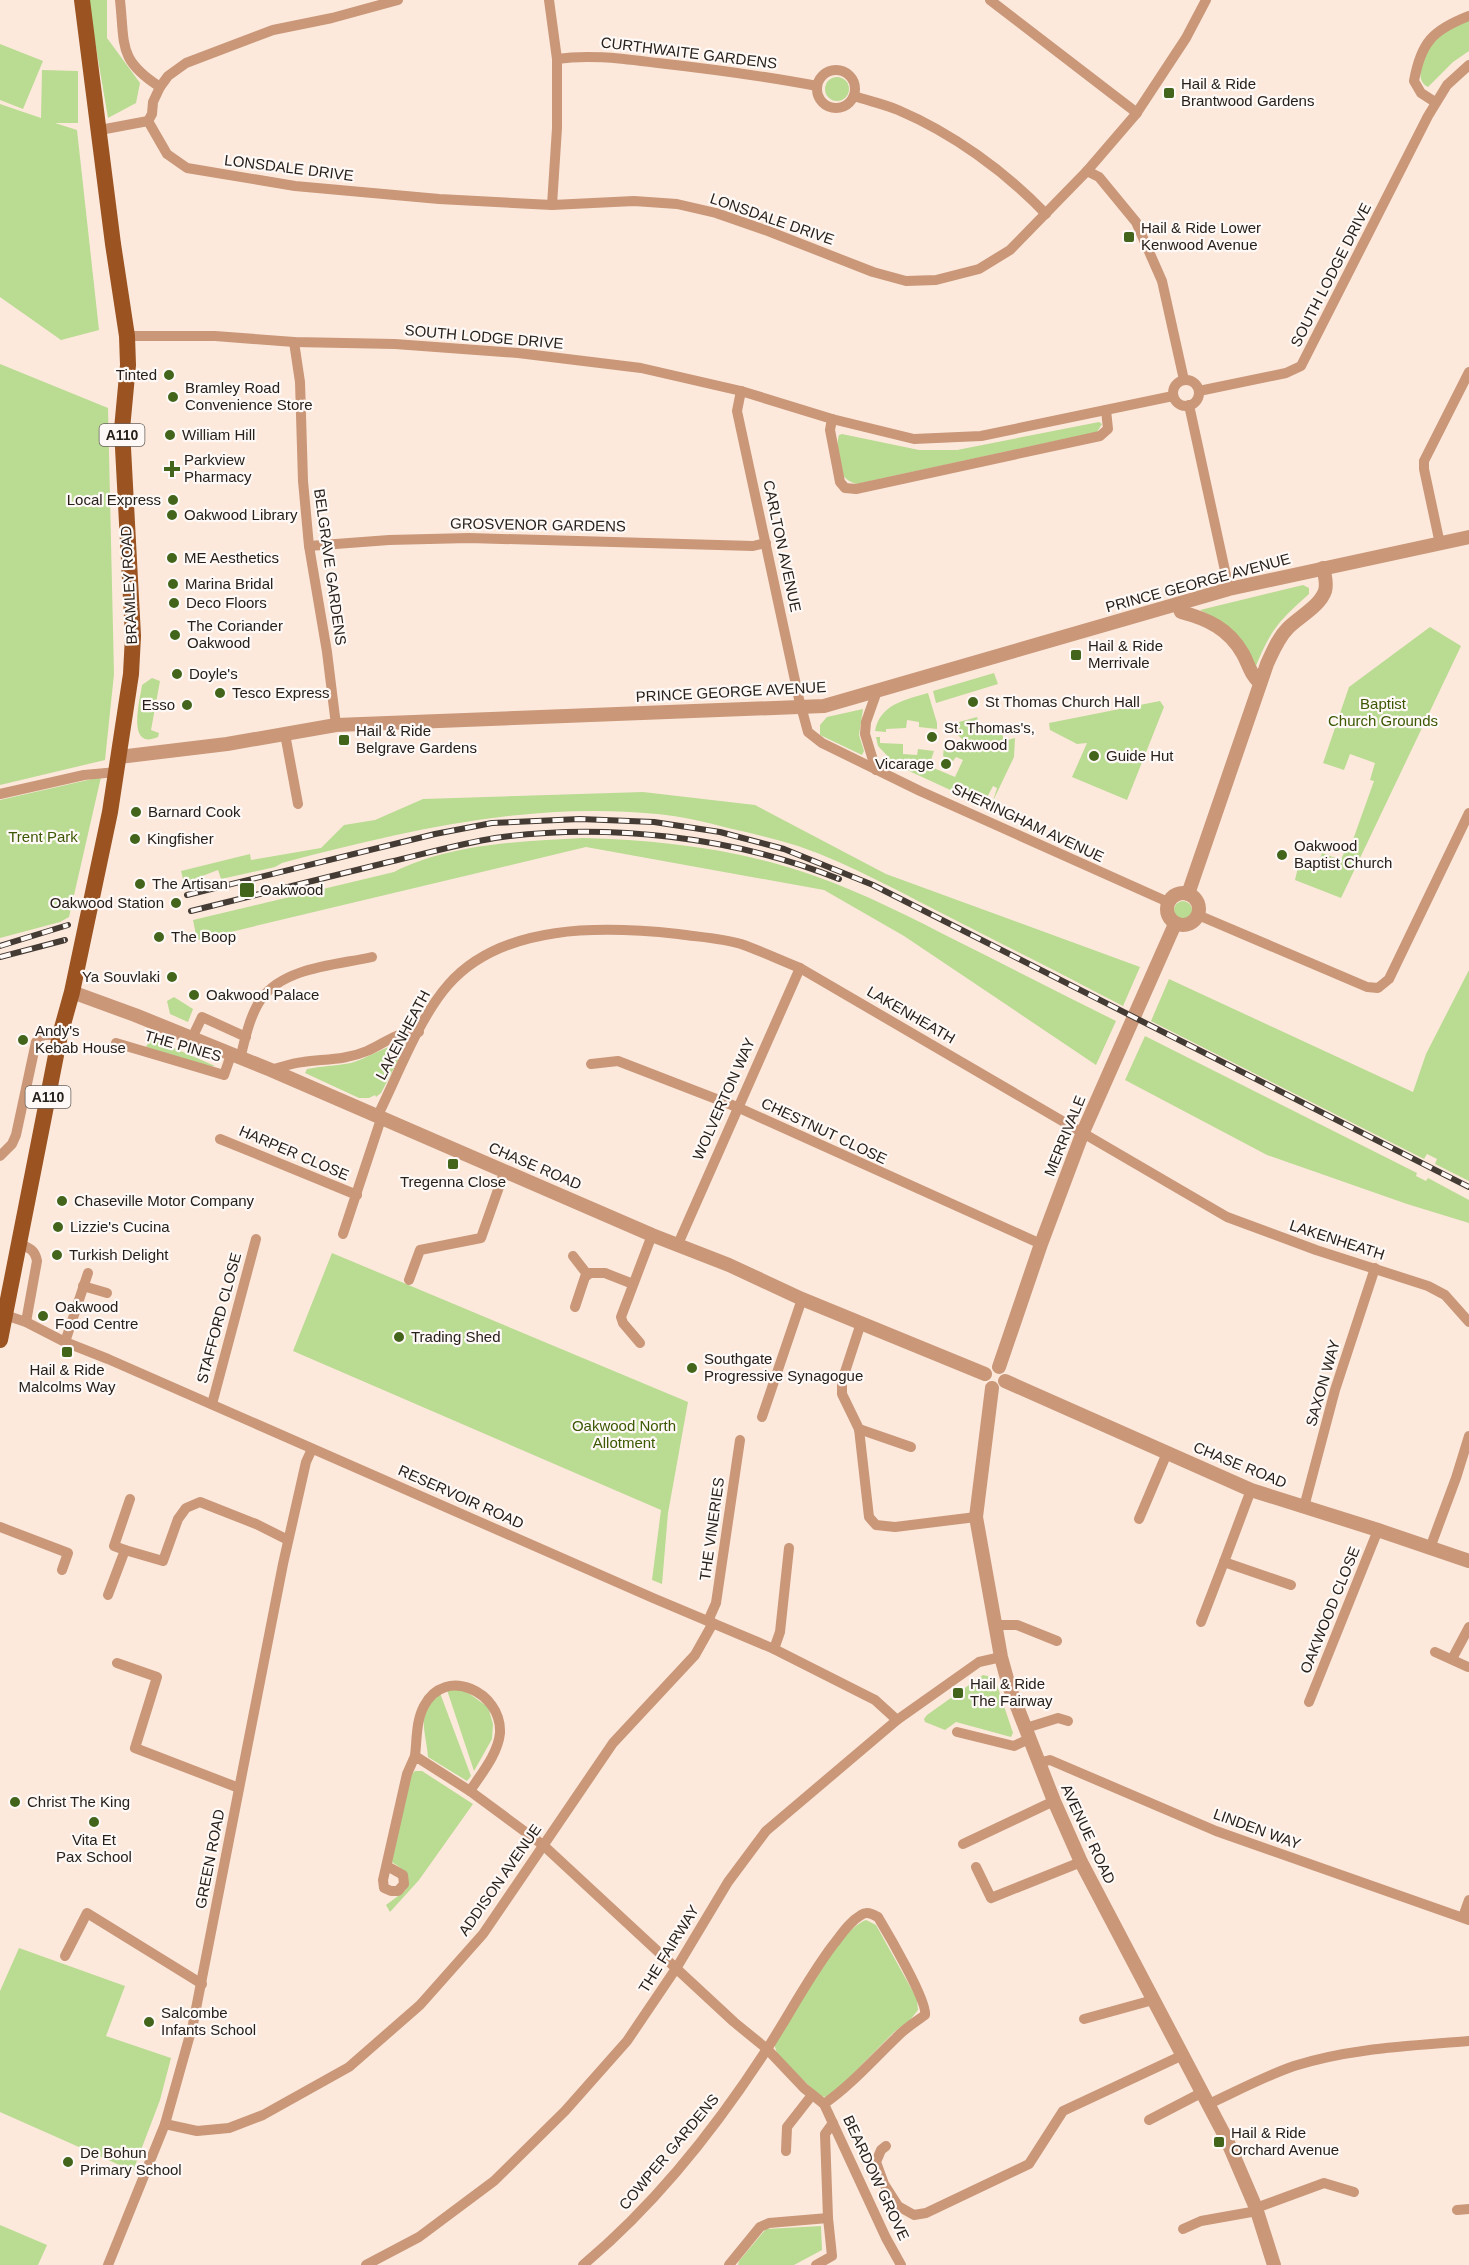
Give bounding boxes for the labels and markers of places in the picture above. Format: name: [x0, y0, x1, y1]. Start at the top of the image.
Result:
place label: Hail & Ride Brantwood Gardens: [1181, 75, 1314, 109]
marker: Hail & Ride Brantwood Gardens: [1162, 86, 1176, 100]
place label: Hail & Ride Lower Kenwood Avenue: [1141, 219, 1261, 253]
marker: Hail & Ride Lower Kenwood Avenue: [1122, 230, 1136, 244]
place label: Tinted: [116, 366, 157, 383]
marker: Tinted: [162, 368, 176, 382]
place label: Bramley Road Convenience Store: [185, 379, 313, 413]
marker: Bramley Road Convenience Store: [166, 390, 180, 404]
place label: William Hill: [182, 426, 255, 443]
marker: William Hill: [163, 428, 177, 442]
place label: Parkview Pharmacy: [184, 451, 252, 485]
marker: Parkview Pharmacy: [165, 462, 179, 476]
place label: Local Express: [67, 491, 161, 508]
marker: Local Express: [166, 493, 180, 507]
place label: Oakwood Library: [184, 506, 298, 523]
marker: Oakwood Library: [165, 508, 179, 522]
place label: ME Aesthetics: [184, 549, 279, 566]
marker: ME Aesthetics: [165, 551, 179, 565]
place label: Marina Bridal: [185, 575, 273, 592]
marker: Marina Bridal: [166, 577, 180, 591]
place label: Deco Floors: [186, 594, 267, 611]
marker: Deco Floors: [167, 596, 181, 610]
place label: The Coriander Oakwood: [187, 617, 283, 651]
marker: The Coriander Oakwood: [168, 628, 182, 642]
place label: Hail & Ride Merrivale: [1088, 637, 1163, 671]
marker: Hail & Ride Merrivale: [1069, 648, 1083, 662]
place label: Doyle's: [189, 665, 238, 682]
marker: Doyle's: [170, 667, 184, 681]
place label: Tesco Express: [232, 684, 330, 701]
marker: Tesco Express: [213, 686, 227, 700]
place label: St Thomas Church Hall: [985, 693, 1140, 710]
marker: St Thomas Church Hall: [966, 695, 980, 709]
place label: Esso: [142, 696, 175, 713]
marker: Esso: [180, 698, 194, 712]
place label: St. Thomas's, Oakwood: [944, 719, 1035, 753]
place label: Hail & Ride Belgrave Gardens: [356, 722, 477, 756]
marker: St. Thomas's, Oakwood: [925, 730, 939, 744]
marker: Hail & Ride Belgrave Gardens: [337, 733, 351, 747]
place label: Guide Hut: [1106, 747, 1174, 764]
marker: Guide Hut: [1087, 749, 1101, 763]
place label: Vicarage: [875, 755, 934, 772]
marker: Vicarage: [939, 757, 953, 771]
place label: Barnard Cook: [148, 803, 241, 820]
marker: Barnard Cook: [129, 805, 143, 819]
place label: Kingfisher: [147, 830, 214, 847]
marker: Kingfisher: [128, 832, 142, 846]
place label: Oakwood Baptist Church: [1294, 837, 1392, 871]
marker: Oakwood Baptist Church: [1275, 848, 1289, 862]
place label: The Artisan: [152, 875, 228, 892]
marker: The Artisan: [133, 877, 147, 891]
marker: Oakwood: [238, 881, 256, 899]
place label: Oakwood: [260, 881, 323, 898]
place label: Oakwood Station: [50, 894, 164, 911]
marker: Oakwood Station: [169, 896, 183, 910]
place label: The Boop: [171, 928, 236, 945]
marker: The Boop: [152, 930, 166, 944]
place label: Ya Souvlaki: [82, 968, 160, 985]
marker: Ya Souvlaki: [165, 970, 179, 984]
place label: Oakwood Palace: [206, 986, 319, 1003]
marker: Oakwood Palace: [187, 988, 201, 1002]
place label: Andy's Kebab House: [35, 1022, 126, 1056]
marker: Andy's Kebab House: [16, 1033, 30, 1047]
marker: Tregenna Close: [446, 1157, 460, 1171]
place label: Tregenna Close: [400, 1173, 506, 1190]
place label: Chaseville Motor Company: [74, 1192, 255, 1209]
marker: Chaseville Motor Company: [55, 1194, 69, 1208]
place label: Lizzie's Cucina: [70, 1218, 170, 1235]
marker: Lizzie's Cucina: [51, 1220, 65, 1234]
place label: Turkish Delight: [69, 1246, 169, 1263]
marker: Turkish Delight: [50, 1248, 64, 1262]
place label: Oakwood Food Centre: [55, 1298, 138, 1332]
marker: Oakwood Food Centre: [36, 1309, 50, 1323]
place label: Trading Shed: [411, 1328, 501, 1345]
marker: Trading Shed: [392, 1330, 406, 1344]
marker: Hail & Ride Malcolms Way: [60, 1345, 74, 1359]
place label: Southgate Progressive Synagogue: [704, 1350, 863, 1384]
place label: Hail & Ride Malcolms Way: [19, 1361, 116, 1395]
marker: Southgate Progressive Synagogue: [685, 1361, 699, 1375]
place label: Hail & Ride The Fairway: [970, 1675, 1053, 1709]
marker: Hail & Ride The Fairway: [951, 1686, 965, 1700]
place label: Christ The King: [27, 1793, 130, 1810]
marker: Christ The King: [8, 1795, 22, 1809]
marker: Vita Et Pax School: [87, 1815, 101, 1829]
place label: Vita Et Pax School: [56, 1831, 132, 1865]
place label: Salcombe Infants School: [161, 2004, 256, 2038]
marker: Salcombe Infants School: [142, 2015, 156, 2029]
place label: Hail & Ride Orchard Avenue: [1231, 2124, 1339, 2158]
marker: Hail & Ride Orchard Avenue: [1212, 2135, 1226, 2149]
place label: De Bohun Primary School: [80, 2144, 182, 2178]
marker: De Bohun Primary School: [61, 2155, 75, 2169]

